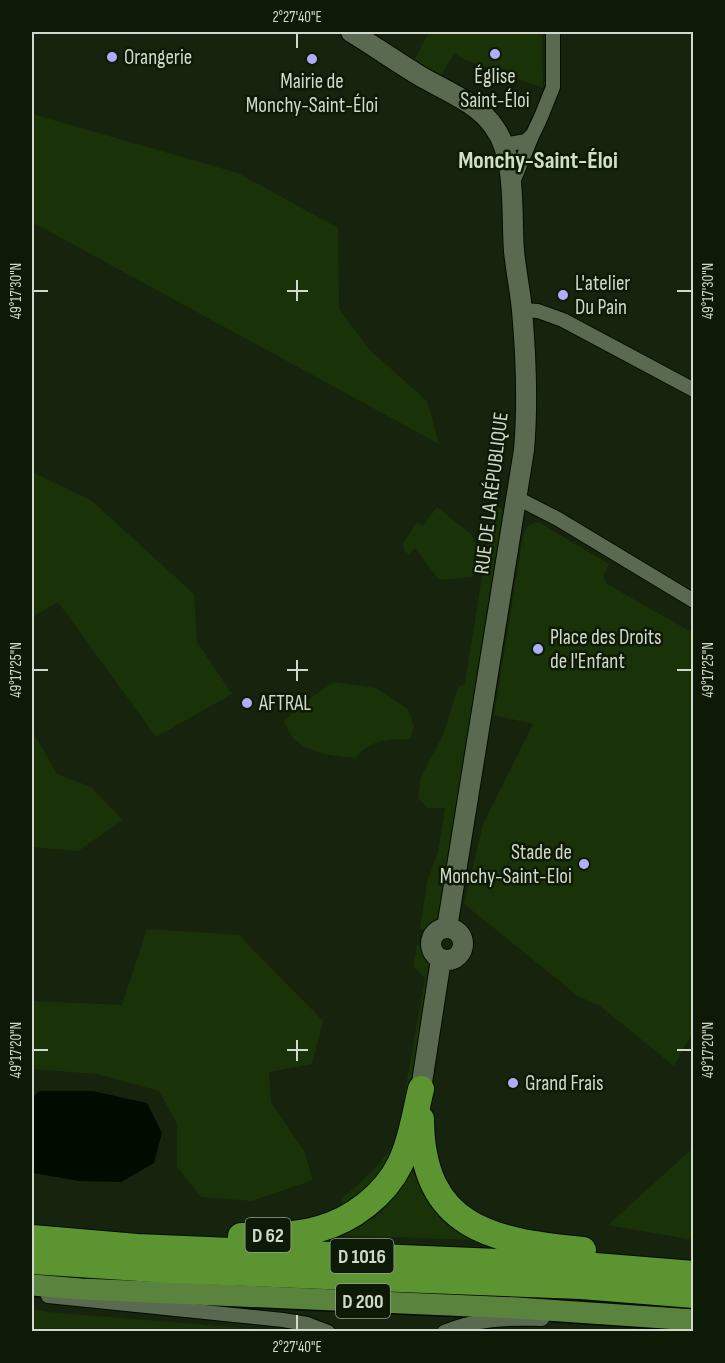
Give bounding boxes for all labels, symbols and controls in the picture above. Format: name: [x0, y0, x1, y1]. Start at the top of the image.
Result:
text: 2°27'40"E: [272, 8, 322, 27]
place label: Orangerie: [124, 45, 192, 70]
marker: Église Saint-Éloi: [488, 47, 502, 61]
marker: Orangerie: [105, 50, 119, 64]
marker: Mairie de Monchy-Saint-Éloi: [305, 52, 319, 66]
place label: Église Saint-Éloi: [460, 64, 530, 113]
place label: Mairie de Monchy-Saint-Éloi: [246, 69, 378, 118]
district label: Monchy-Saint-Éloi: [458, 146, 618, 175]
text: 49°17'30"N: [7, 263, 26, 319]
text: 49°17'30"N: [699, 263, 718, 319]
place label: L'atelier Du Pain: [575, 271, 630, 320]
marker: L'atelier Du Pain: [556, 288, 570, 302]
street label: RUE DE LA RÉPUBLIQUE: [469, 411, 514, 575]
place label: Place des Droits de l'Enfant: [550, 625, 661, 674]
text: 49°17'25"N: [7, 642, 26, 698]
marker: Place des Droits de l'Enfant: [531, 642, 545, 656]
text: 49°17'25"N: [699, 642, 718, 698]
place label: AFTRAL: [258, 691, 311, 716]
marker: AFTRAL: [240, 696, 254, 710]
place label: Stade de Monchy-Saint-Eloi: [440, 840, 572, 889]
marker: Stade de Monchy-Saint-Eloi: [577, 857, 591, 871]
text: 49°17'20"N: [7, 1022, 26, 1078]
text: 49°17'20"N: [699, 1022, 718, 1078]
place label: Grand Frais: [525, 1071, 604, 1096]
marker: Grand Frais: [506, 1076, 520, 1090]
road number: D 62: [246, 1218, 290, 1252]
road number: D 1016: [330, 1239, 394, 1273]
road number: D 200: [336, 1284, 390, 1318]
text: 2°27'40"E: [272, 1338, 322, 1357]

